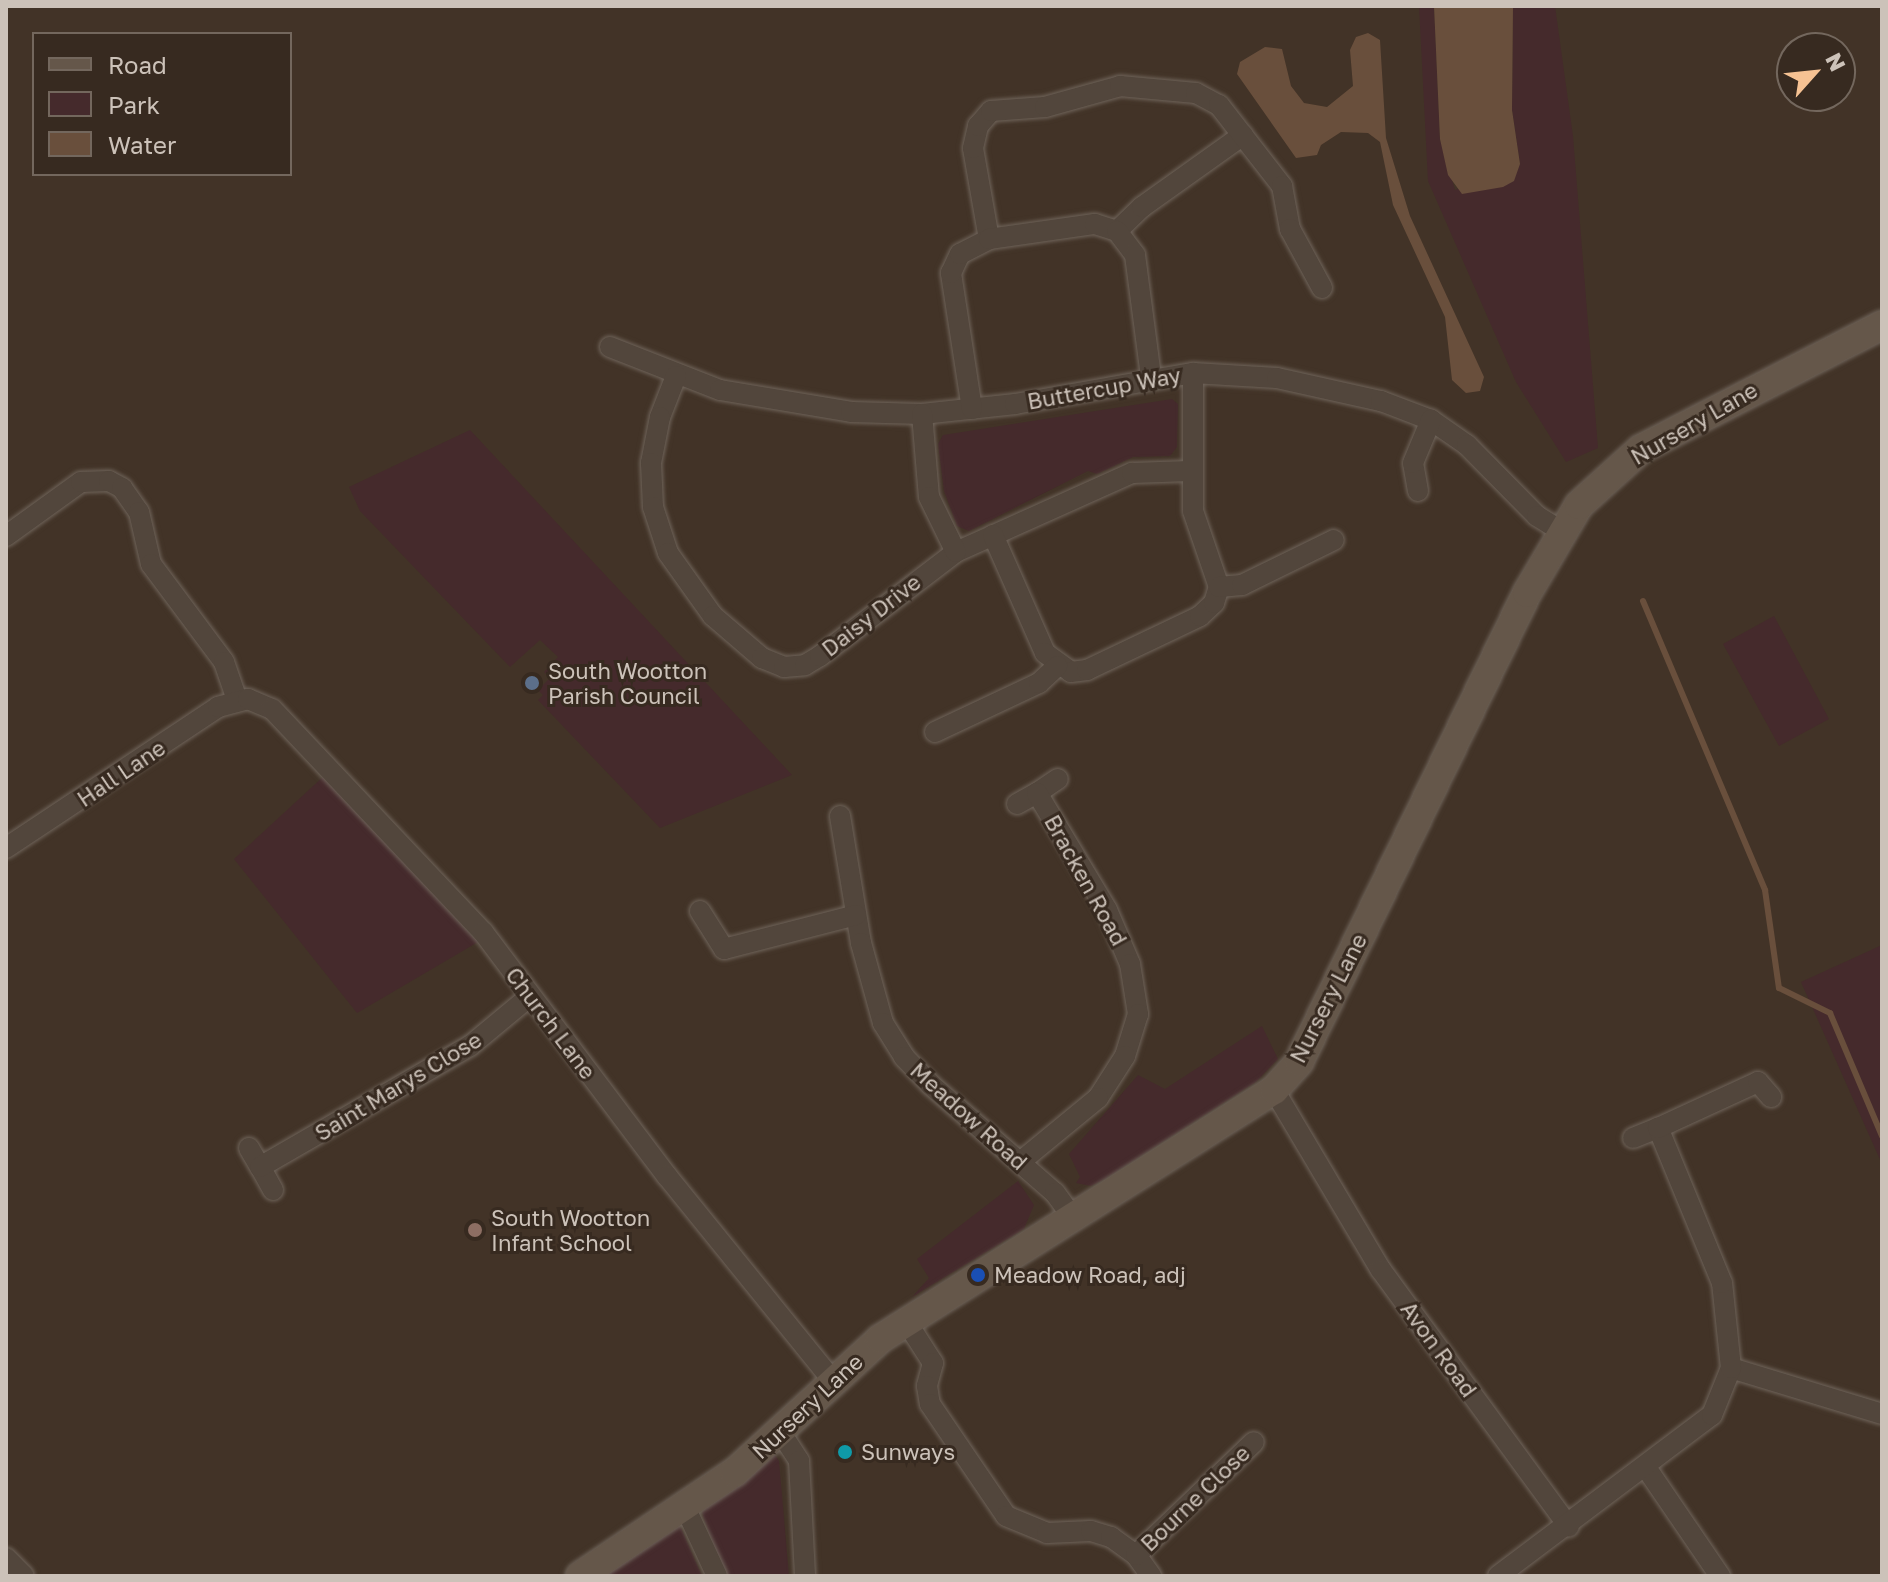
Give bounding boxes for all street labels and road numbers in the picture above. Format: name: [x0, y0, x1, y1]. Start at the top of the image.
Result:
street label: Buttercup Way: [1025, 362, 1183, 414]
street label: Nursery Lane: [1626, 376, 1762, 470]
street label: Daisy Drive: [816, 568, 926, 662]
street label: Hall Lane: [72, 734, 170, 812]
street label: Bracken Road: [1039, 810, 1133, 950]
street label: Nursery Lane: [1284, 929, 1372, 1067]
street label: Church Lane: [501, 962, 601, 1084]
street label: Saint Marys Close: [310, 1026, 486, 1146]
street label: Meadow Road: [905, 1057, 1033, 1175]
street label: Avon Road: [1396, 1296, 1482, 1402]
street label: Nursery Lane: [746, 1348, 868, 1464]
street label: Bourne Close: [1135, 1440, 1255, 1556]

